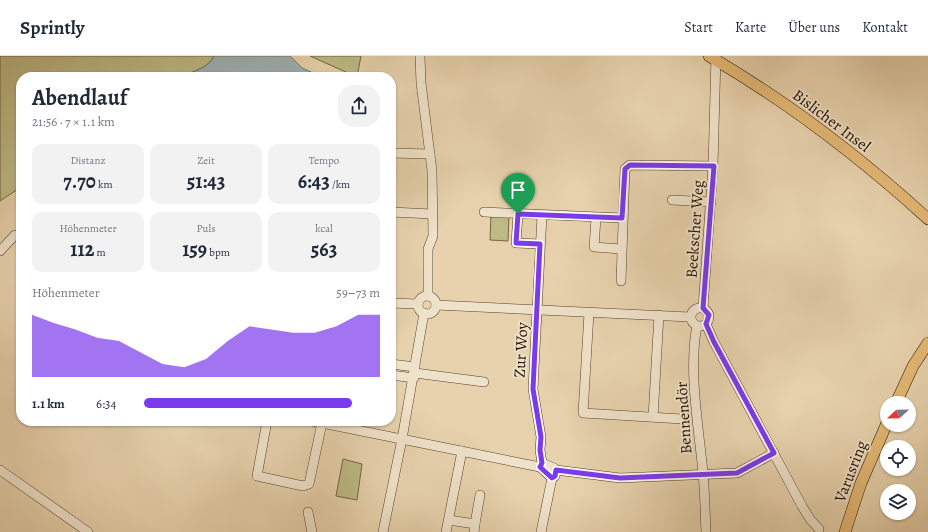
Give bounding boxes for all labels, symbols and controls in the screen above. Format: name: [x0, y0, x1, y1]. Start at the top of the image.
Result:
text: Sprintly: [20, 15, 85, 41]
text: Start: [684, 18, 713, 37]
text: Karte: [735, 18, 766, 37]
text: Über uns: [788, 18, 840, 37]
text: Kontakt: [862, 18, 908, 37]
text: Abendlauf: [32, 83, 127, 113]
street label: Bislicher Insel: [788, 84, 875, 157]
button: share: [338, 85, 380, 127]
text: 21:56 · 7 × 1.1 km: [32, 113, 115, 130]
text: Distanz: [70, 153, 106, 168]
text: Zeit: [197, 153, 215, 168]
text: Tempo: [309, 153, 339, 168]
text: 7.70: [63, 168, 96, 195]
text: 51:43: [187, 168, 225, 195]
text: 6:43: [298, 168, 330, 195]
pin: [501, 173, 535, 214]
text: km: [96, 177, 113, 192]
text: /km: [330, 177, 350, 192]
icon: arrive: [507, 179, 529, 201]
street label: Beekscher Weg: [681, 179, 709, 279]
text: Höhenmeter: [59, 221, 117, 236]
text: Puls: [196, 221, 216, 236]
text: kcal: [315, 221, 333, 236]
text: 112: [70, 236, 94, 263]
text: 159: [182, 236, 207, 263]
text: 563: [311, 236, 337, 263]
text: m: [94, 245, 106, 260]
text: bpm: [207, 245, 230, 260]
text: Höhenmeter: [32, 284, 100, 301]
text: 59–73 m: [336, 284, 380, 301]
street label: Zur Woy: [509, 321, 533, 378]
street label: Bennendör: [670, 381, 698, 455]
text: 1.1 km: [32, 395, 65, 412]
text: 6:34: [96, 395, 116, 412]
north arrow: [880, 396, 916, 432]
map controls: [880, 396, 916, 520]
street label: Varusring: [829, 437, 873, 506]
button: locate: [880, 440, 916, 476]
button: layers: [880, 484, 916, 520]

